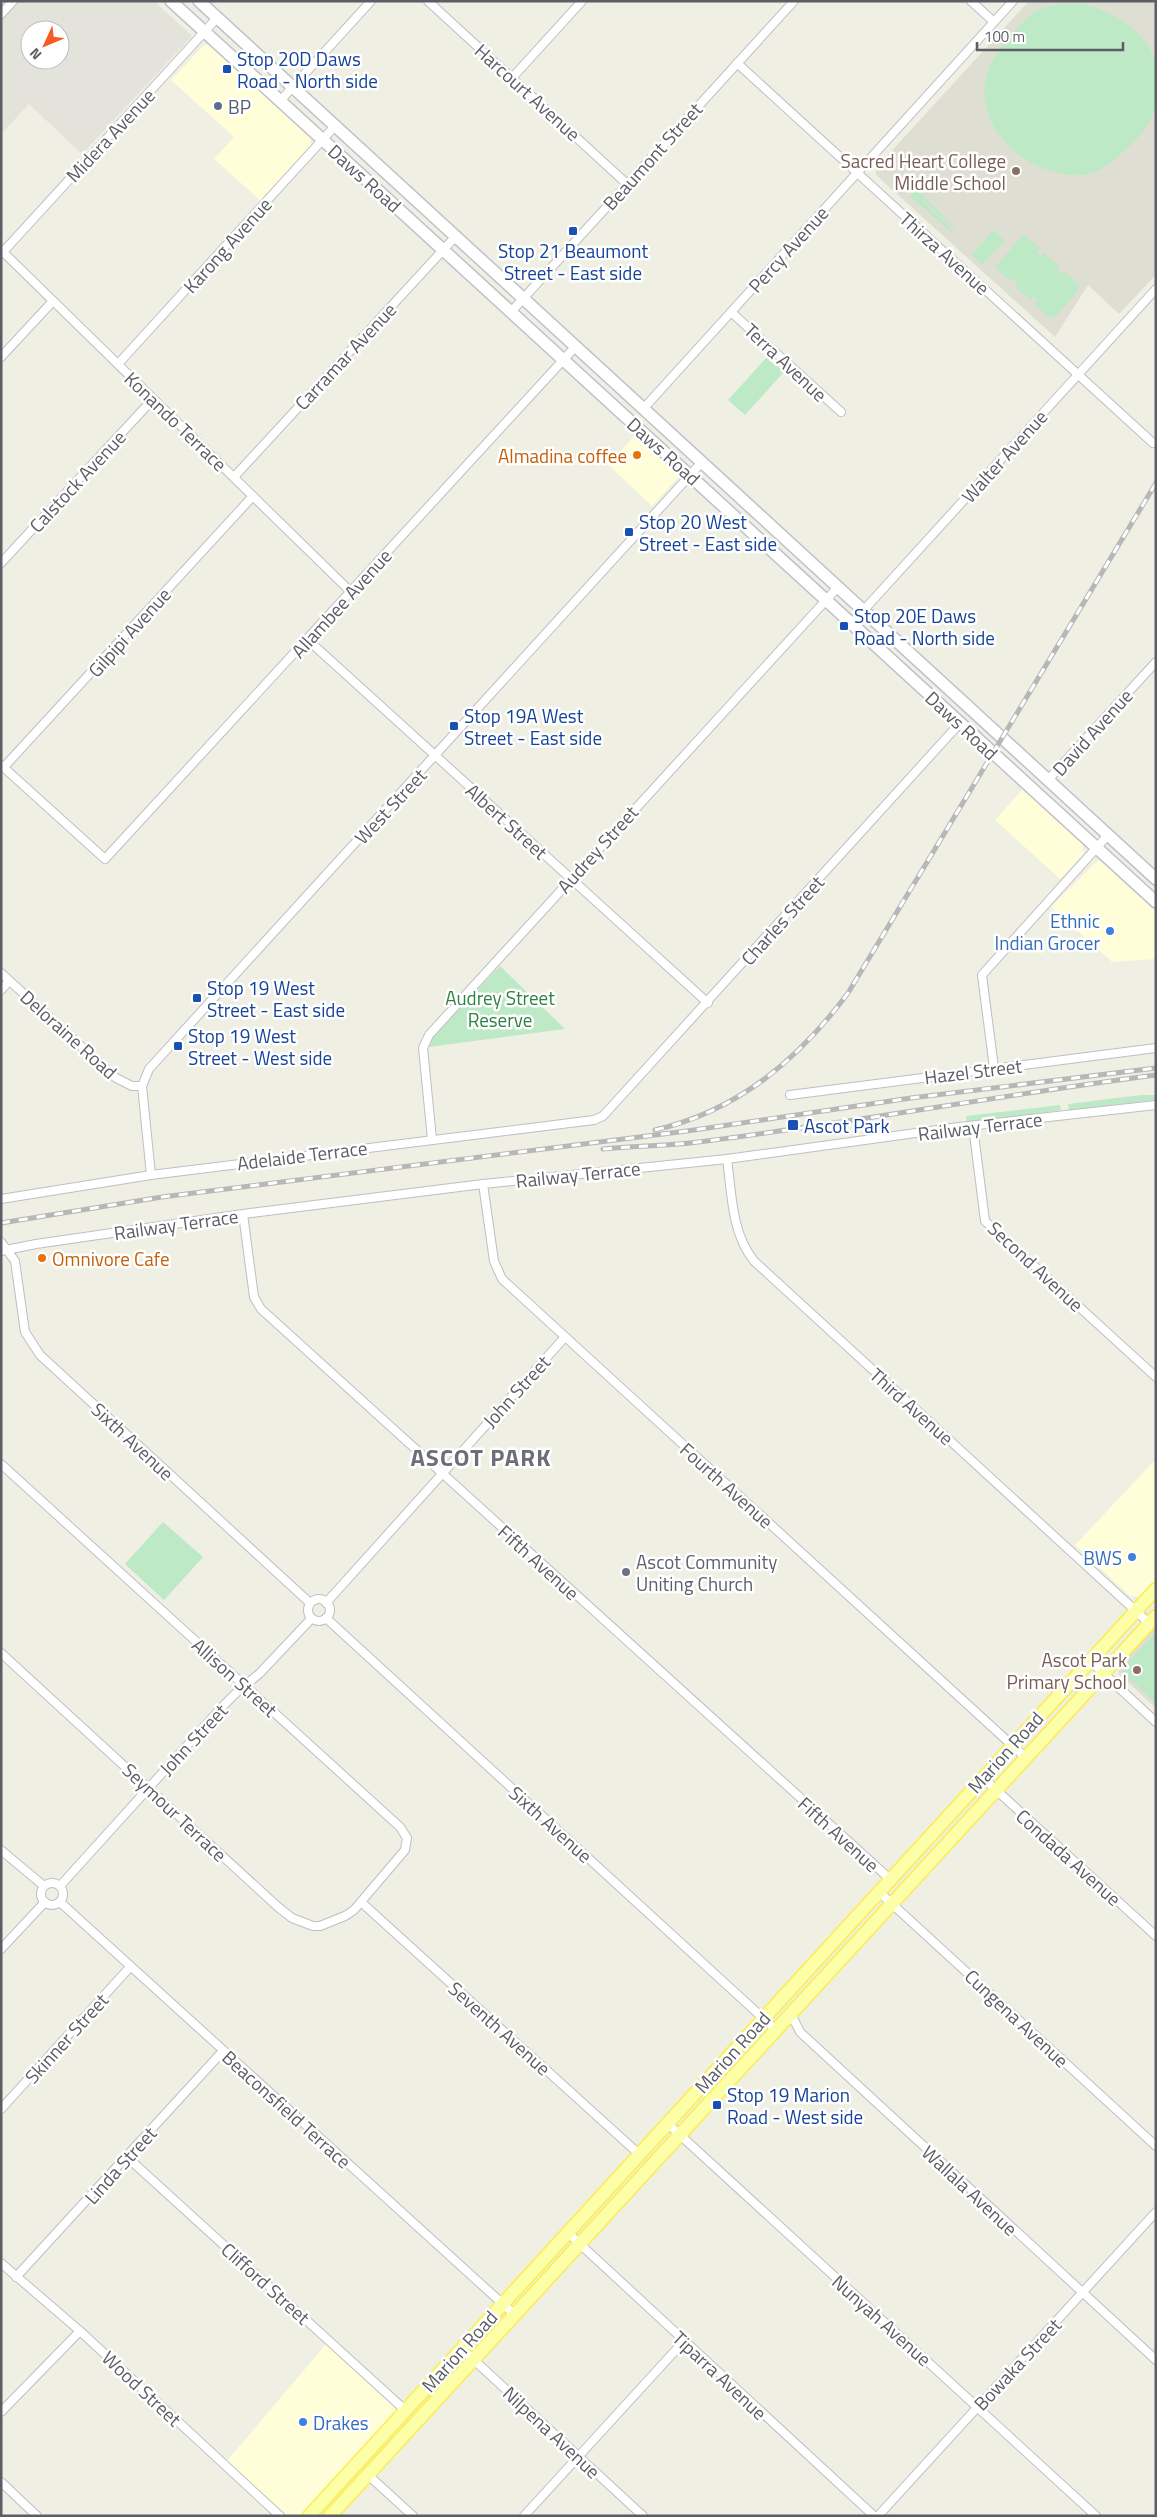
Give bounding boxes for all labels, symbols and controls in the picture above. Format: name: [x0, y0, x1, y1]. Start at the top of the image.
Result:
north arrow: [20, 20, 70, 70]
scale bar: [977, 20, 1123, 52]
text: 100 m: [984, 25, 1025, 48]
street label: Harcourt Avenue: [469, 36, 587, 148]
text: N: [24, 44, 46, 65]
place label: Stop 20D Daws Road - North side: [237, 44, 378, 95]
marker: Stop 20D Daws Road - North side: [221, 63, 233, 75]
street label: Midera Avenue: [59, 81, 161, 189]
place label: BP: [228, 92, 251, 121]
street label: Beaumont Street: [595, 95, 709, 217]
marker: BP: [212, 100, 224, 112]
street label: Daws Road: [322, 137, 408, 219]
place label: Sacred Heart College Middle School: [841, 146, 1006, 197]
marker: Sacred Heart College Middle School: [1010, 165, 1022, 177]
street label: Karong Avenue: [176, 191, 278, 299]
street label: Percy Avenue: [741, 199, 835, 299]
street label: Thirza Avenue: [893, 205, 997, 301]
marker: Stop 21 Beaumont Street - East side: [567, 225, 579, 237]
place label: Stop 21 Beaumont Street - East side: [498, 236, 648, 287]
street label: Carramar Avenue: [287, 296, 403, 416]
street label: Terra Avenue: [738, 316, 834, 408]
street label: Konando Terrace: [118, 364, 234, 478]
street label: Walter Avenue: [954, 403, 1054, 509]
street label: Daws Road: [621, 410, 707, 492]
street label: Calstock Avenue: [22, 423, 132, 539]
place label: Almadina coffee: [498, 441, 627, 470]
marker: Almadina coffee: [631, 449, 643, 461]
place label: Stop 20 West Street - East side: [639, 507, 777, 558]
marker: Stop 20 West Street - East side: [623, 526, 635, 538]
street label: Allambee Avenue: [284, 542, 398, 664]
street label: Gilpipi Avenue: [81, 581, 177, 683]
place label: Stop 20E Daws Road - North side: [854, 601, 995, 652]
marker: Stop 20E Daws Road - North side: [838, 620, 850, 632]
street label: David Avenue: [1045, 682, 1139, 782]
street label: Daws Road: [919, 684, 1005, 766]
place label: Stop 19A West Street - East side: [464, 701, 602, 752]
marker: Stop 19A West Street - East side: [448, 720, 460, 732]
street label: West Street: [347, 761, 433, 851]
street label: Albert Street: [460, 776, 555, 866]
street label: Audrey Street: [550, 798, 645, 899]
street label: Charles Street: [734, 868, 831, 972]
place label: Ethnic Indian Grocer: [995, 906, 1100, 957]
marker: Ethnic Indian Grocer: [1104, 925, 1116, 937]
place label: Stop 19 West Street - East side: [207, 973, 345, 1024]
street label: Deloraine Road: [14, 983, 124, 1085]
park label: Audrey Street Reserve: [445, 983, 555, 1034]
marker: Stop 19 West Street - East side: [191, 992, 203, 1004]
place label: Stop 19 West Street - West side: [188, 1021, 332, 1072]
marker: Stop 19 West Street - West side: [172, 1040, 184, 1052]
street label: Hazel Street: [923, 1051, 1024, 1091]
street label: Railway Terrace: [916, 1104, 1044, 1148]
place label: Ascot Park: [804, 1111, 890, 1140]
marker: Ascot Park: [786, 1118, 800, 1132]
street label: Adelaide Terrace: [235, 1133, 369, 1177]
street label: Railway Terrace: [514, 1153, 642, 1195]
street label: Railway Terrace: [112, 1201, 240, 1247]
street label: Second Avenue: [982, 1214, 1090, 1318]
place label: Omnivore Cafe: [52, 1244, 170, 1273]
marker: Omnivore Cafe: [36, 1252, 48, 1264]
street label: John Street: [475, 1348, 557, 1434]
street label: Third Avenue: [864, 1360, 960, 1452]
street label: Sixth Avenue: [85, 1395, 181, 1487]
street label: Fourth Avenue: [674, 1435, 780, 1535]
district label: ASCOT PARK: [411, 1439, 551, 1475]
street label: Fifth Avenue: [492, 1517, 586, 1607]
place label: BWS: [1083, 1543, 1122, 1572]
place label: Ascot Community Uniting Church: [636, 1547, 777, 1598]
marker: BWS: [1126, 1551, 1138, 1563]
marker: Ascot Community Uniting Church: [620, 1566, 632, 1578]
street label: Allison Street: [186, 1631, 285, 1724]
place label: Ascot Park Primary School: [1006, 1645, 1127, 1696]
marker: Ascot Park Primary School: [1131, 1664, 1143, 1676]
street label: John Street: [152, 1696, 234, 1781]
street label: Marion Road: [960, 1704, 1050, 1800]
street label: Seymour Terrace: [116, 1756, 234, 1868]
street label: Sixth Avenue: [503, 1779, 599, 1869]
street label: Fifth Avenue: [792, 1789, 886, 1879]
street label: Condada Avenue: [1010, 1802, 1128, 1912]
street label: Cungena Avenue: [958, 1962, 1076, 2074]
street label: Seventh Avenue: [442, 1974, 558, 2082]
street label: Skinner Street: [17, 1986, 115, 2090]
street label: Marion Road: [687, 2004, 777, 2100]
street label: Beaconsfield Terrace: [216, 2043, 358, 2175]
place label: Stop 19 Marion Road - West side: [727, 2080, 863, 2131]
marker: Stop 19 Marion Road - West side: [711, 2099, 723, 2111]
street label: Linda Street: [77, 2119, 163, 2210]
street label: Wallala Avenue: [916, 2138, 1024, 2242]
street label: Clifford Street: [215, 2235, 317, 2331]
street label: Nunyah Avenue: [826, 2267, 938, 2373]
street label: Marion Road: [414, 2303, 504, 2399]
street label: Bowaka Street: [966, 2311, 1068, 2417]
street label: Tiparra Avenue: [666, 2323, 774, 2427]
street label: Wood Street: [96, 2343, 189, 2433]
street label: Nilpena Avenue: [497, 2379, 607, 2485]
place label: Drakes: [313, 2408, 369, 2437]
marker: Drakes: [297, 2416, 309, 2428]

